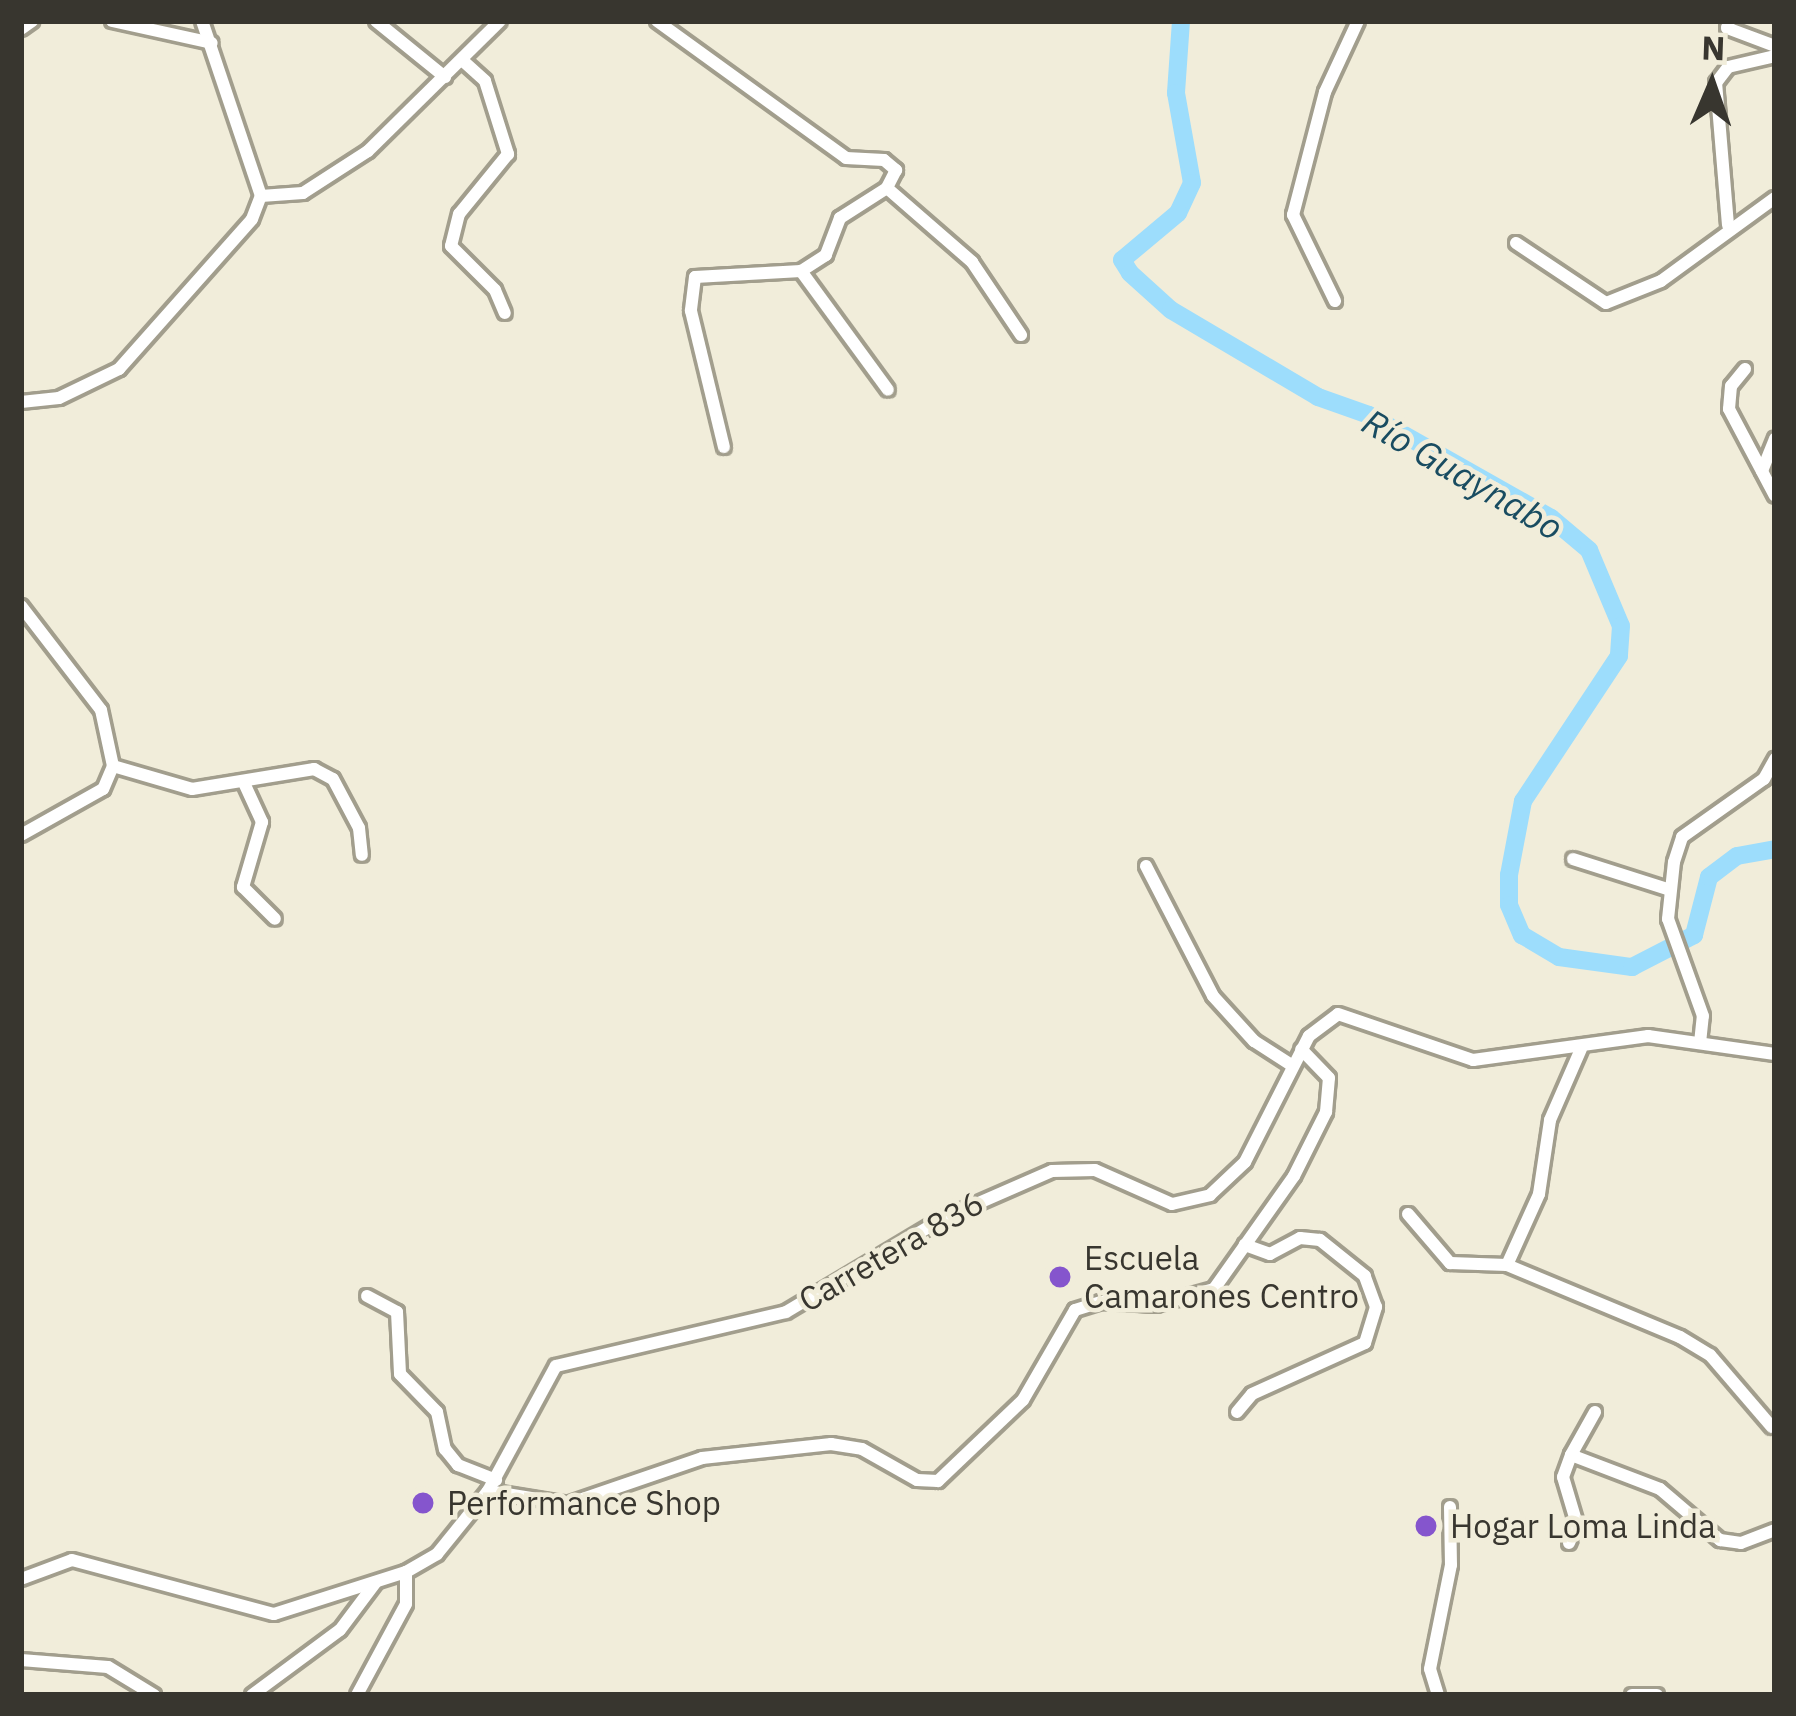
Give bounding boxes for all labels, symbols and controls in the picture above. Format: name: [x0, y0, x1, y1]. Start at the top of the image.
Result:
north arrow: [1652, 24, 1772, 144]
text: N: [1701, 26, 1726, 69]
water label: Río Guaynabo: [1355, 399, 1571, 549]
street label: Carretera 836: [792, 1182, 990, 1320]
place label: Escuela Camarones Centro: [1084, 1238, 1359, 1316]
marker: Escuela Camarones Centro: [1047, 1264, 1073, 1290]
place label: Performance Shop: [447, 1483, 721, 1523]
marker: Performance Shop: [410, 1490, 436, 1516]
place label: Hogar Loma Linda: [1450, 1506, 1716, 1546]
marker: Hogar Loma Linda: [1413, 1513, 1439, 1539]

